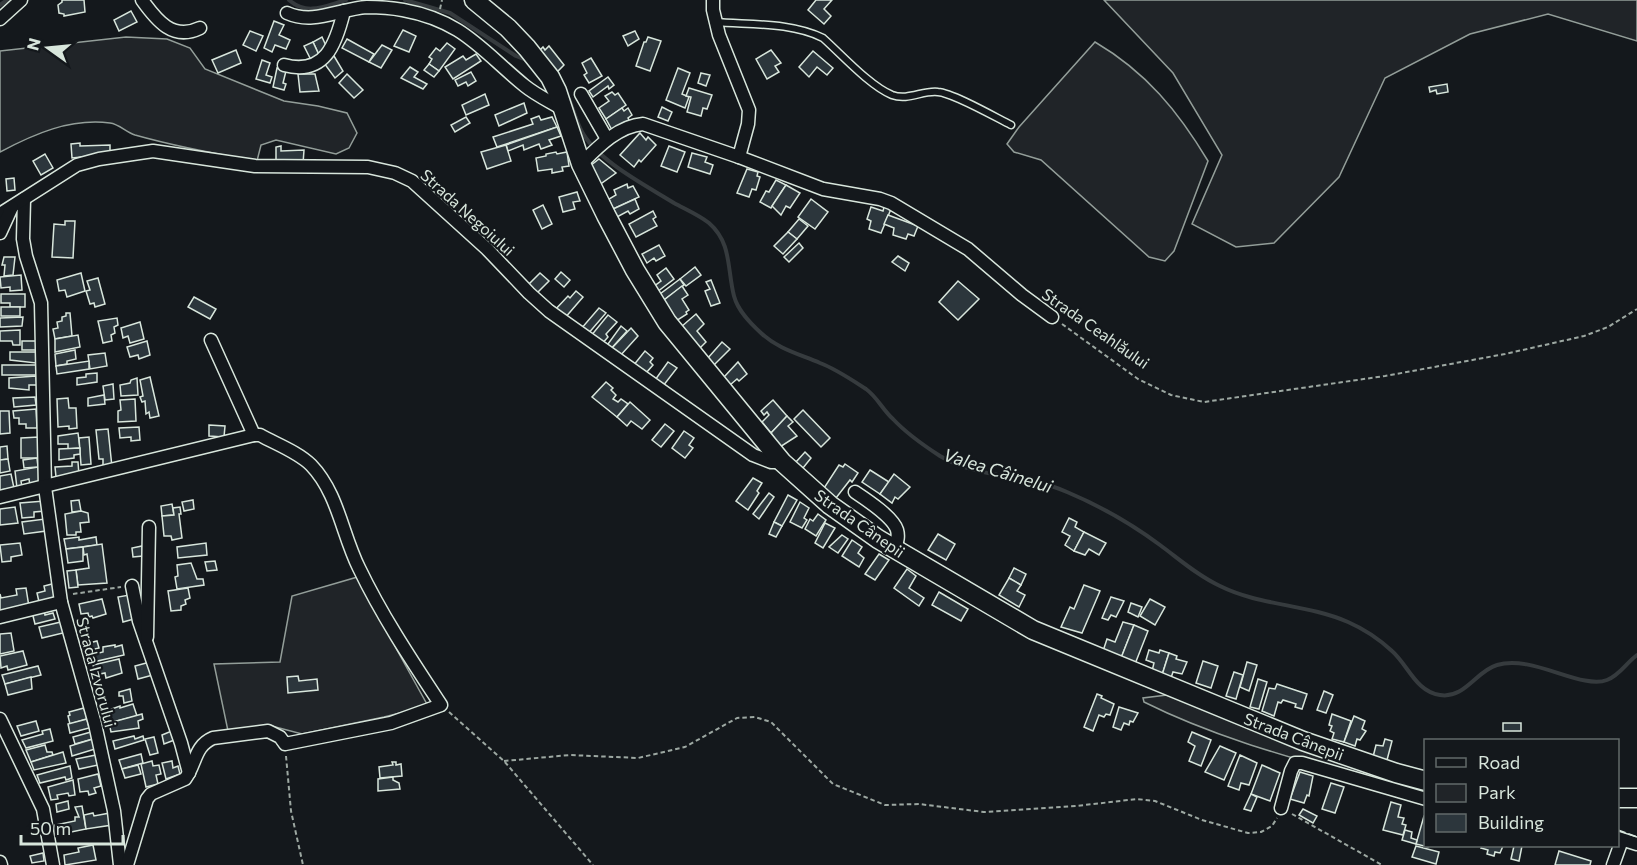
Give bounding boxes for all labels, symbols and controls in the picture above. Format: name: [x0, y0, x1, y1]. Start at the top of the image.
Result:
north arrow: [18, 18, 78, 78]
text: N: [22, 36, 44, 52]
street label: Strada Negoiului: [417, 165, 519, 259]
street label: Strada Ceahlăului: [1039, 284, 1153, 372]
water label: Valea Câinelui: [941, 443, 1057, 497]
street label: Strada Cânepii: [811, 485, 909, 561]
street label: Strada Izvorului: [73, 615, 121, 729]
street label: Strada Cânepii: [1241, 708, 1347, 764]
legend: [1424, 739, 1619, 847]
text: Road: [1478, 751, 1520, 773]
text: Park: [1478, 781, 1516, 803]
scale bar: [21, 808, 123, 846]
text: Building: [1478, 811, 1544, 833]
text: 50 m: [30, 817, 71, 839]

